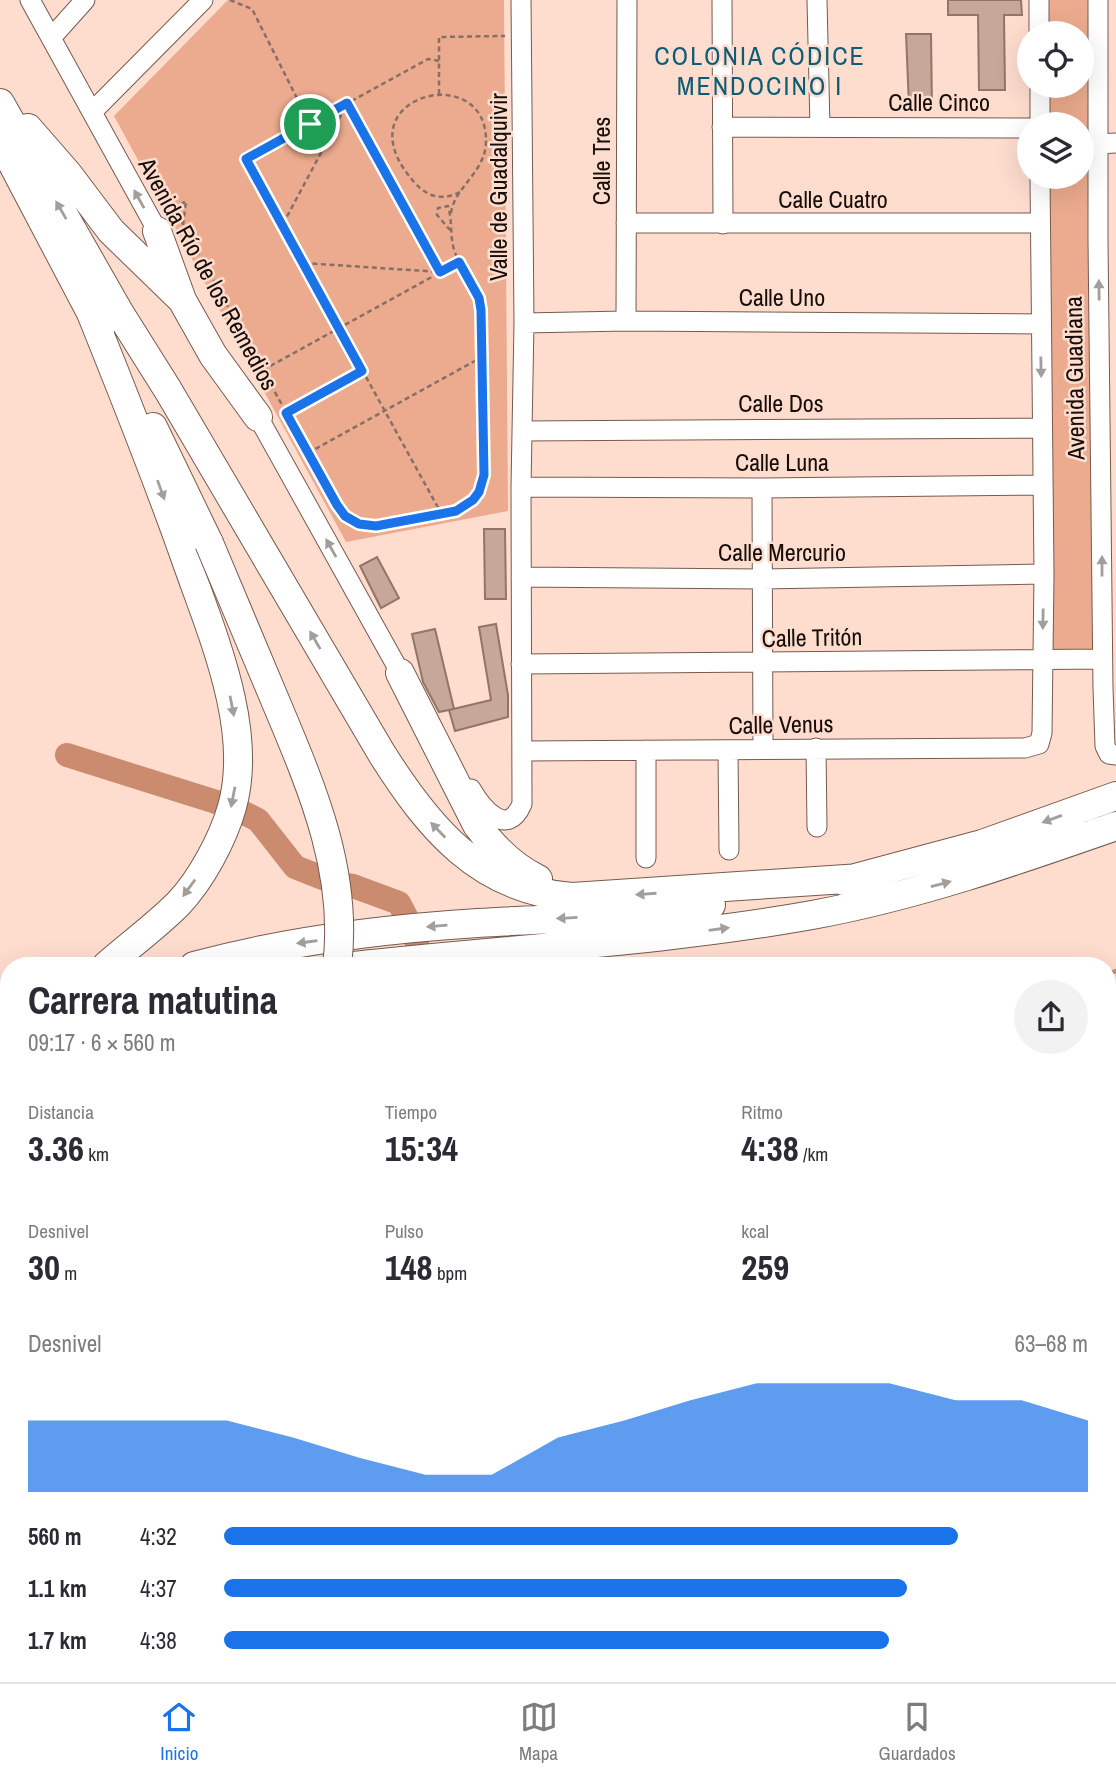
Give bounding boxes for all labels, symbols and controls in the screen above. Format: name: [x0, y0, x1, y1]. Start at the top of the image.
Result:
map controls: [1017, 21, 1094, 189]
button: locate: [1017, 21, 1094, 98]
district label: COLONIA CÓDICE MENDOCINO I: [654, 38, 866, 103]
street label: Calle Cinco: [888, 86, 990, 118]
street label: Valle de Guadalquivir: [482, 93, 514, 281]
pin: [280, 94, 340, 154]
icon: arrive: [291, 105, 329, 143]
button: layers: [1017, 112, 1094, 189]
street label: Calle Tres: [585, 117, 617, 205]
street label: Avenida Río de los Remedios: [131, 151, 286, 395]
street label: Calle Cuatro: [778, 183, 888, 215]
one-way arrow: [133, 189, 145, 208]
one-way arrow: [55, 200, 67, 219]
one-way arrow: [1093, 278, 1104, 300]
street label: Calle Uno: [739, 281, 825, 313]
street label: Avenida Guadiana: [1057, 296, 1091, 461]
one-way arrow: [1035, 357, 1047, 379]
street label: Calle Dos: [738, 387, 824, 419]
street label: Calle Luna: [735, 446, 829, 478]
one-way arrow: [156, 480, 167, 501]
street label: Calle Mercurio: [718, 536, 846, 568]
one-way arrow: [325, 539, 337, 558]
one-way arrow: [1096, 555, 1108, 577]
one-way arrow: [1037, 609, 1049, 631]
street label: Calle Tritón: [761, 620, 863, 654]
one-way arrow: [309, 630, 321, 650]
one-way arrow: [227, 695, 238, 717]
street label: Calle Venus: [728, 707, 834, 741]
one-way arrow: [228, 786, 239, 808]
one-way arrow: [1041, 814, 1062, 825]
one-way arrow: [431, 822, 447, 839]
one-way arrow: [931, 878, 952, 888]
one-way arrow: [183, 879, 197, 897]
one-way arrow: [635, 888, 657, 899]
one-way arrow: [556, 913, 578, 924]
one-way arrow: [426, 921, 448, 932]
one-way arrow: [708, 924, 730, 935]
one-way arrow: [296, 936, 318, 947]
text: Carrera matutina: [28, 975, 277, 1026]
button: share: [1014, 980, 1088, 1054]
text: 09:17 · 6 × 560 m: [28, 1027, 175, 1058]
text: Distancia: [28, 1099, 94, 1125]
text: Tiempo: [385, 1099, 437, 1125]
text: Ritmo: [741, 1099, 783, 1125]
text: 3.36: [28, 1125, 84, 1172]
text: 15:34: [385, 1125, 458, 1172]
text: 4:38: [741, 1125, 799, 1172]
text: km: [84, 1141, 109, 1167]
text: /km: [799, 1141, 828, 1167]
text: Desnivel: [28, 1218, 89, 1244]
text: Pulso: [385, 1218, 424, 1244]
text: kcal: [741, 1218, 769, 1244]
text: 30: [28, 1244, 60, 1291]
text: 148: [385, 1244, 433, 1291]
text: 259: [741, 1244, 789, 1291]
text: m: [60, 1260, 77, 1286]
text: bpm: [433, 1260, 467, 1286]
text: Desnivel: [28, 1328, 101, 1359]
text: 63–68 m: [1015, 1328, 1088, 1359]
text: 560 m: [28, 1521, 81, 1552]
text: 4:32: [140, 1521, 177, 1552]
text: 1.1 km: [28, 1573, 87, 1604]
text: 4:37: [140, 1573, 177, 1604]
text: 1.7 km: [28, 1625, 87, 1656]
text: 4:38: [140, 1625, 177, 1656]
tab: Inicio: [160, 1698, 198, 1766]
tab: Mapa: [519, 1698, 558, 1766]
tab: Guardados: [879, 1698, 956, 1766]

